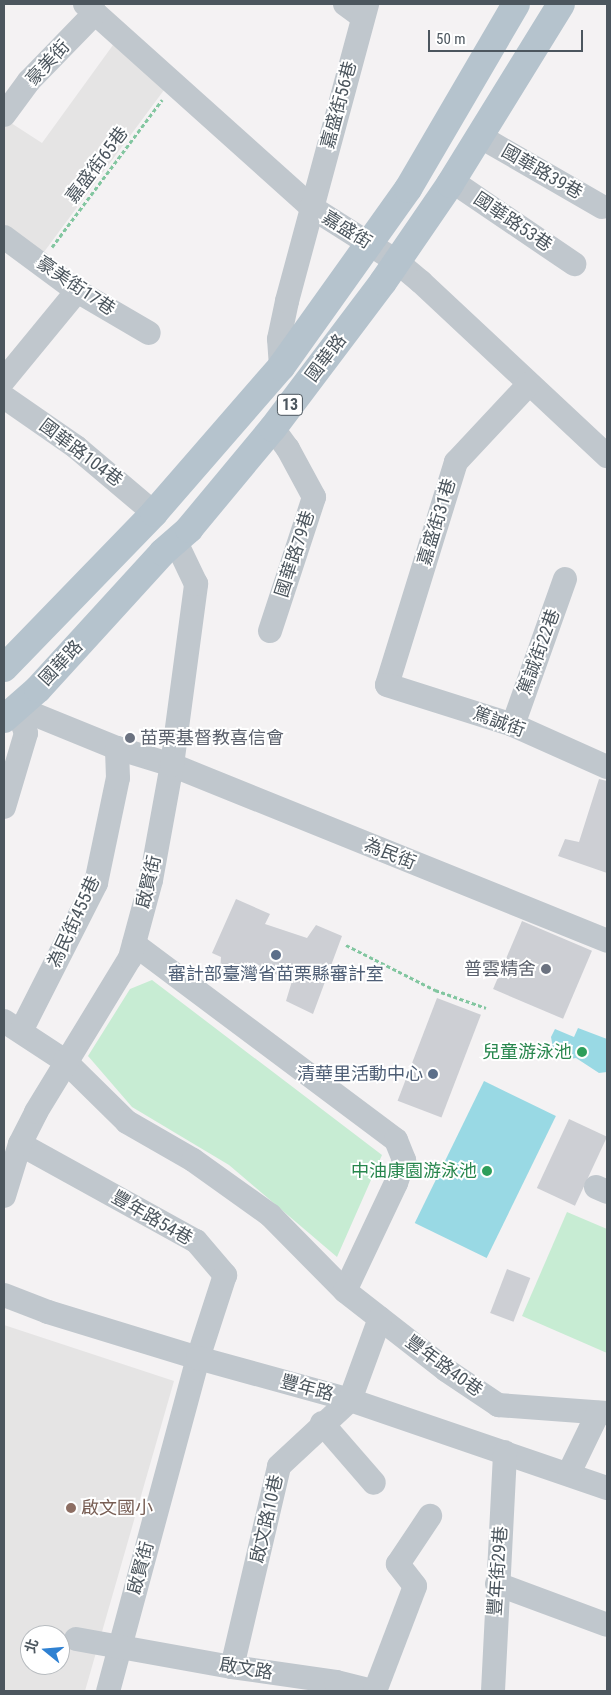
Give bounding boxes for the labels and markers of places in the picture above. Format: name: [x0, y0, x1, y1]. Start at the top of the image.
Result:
place label: 苗栗基督教喜信會: [140, 727, 284, 749]
marker: 苗栗基督教喜信會: [124, 732, 136, 744]
marker: 審計部臺灣省苗栗縣審計室: [270, 949, 282, 961]
place label: 普雲精舍: [464, 958, 536, 980]
place label: 審計部臺灣省苗栗縣審計室: [168, 963, 384, 985]
marker: 普雲精舍: [540, 963, 552, 975]
place label: 兒童游泳池: [482, 1041, 572, 1063]
marker: 兒童游泳池: [576, 1046, 588, 1058]
place label: 清華里活動中心: [297, 1063, 423, 1085]
marker: 清華里活動中心: [427, 1068, 439, 1080]
place label: 中油康園游泳池: [351, 1160, 477, 1182]
marker: 中油康園游泳池: [481, 1165, 493, 1177]
place label: 啟文國小: [81, 1497, 153, 1519]
marker: 啟文國小: [65, 1502, 77, 1514]

